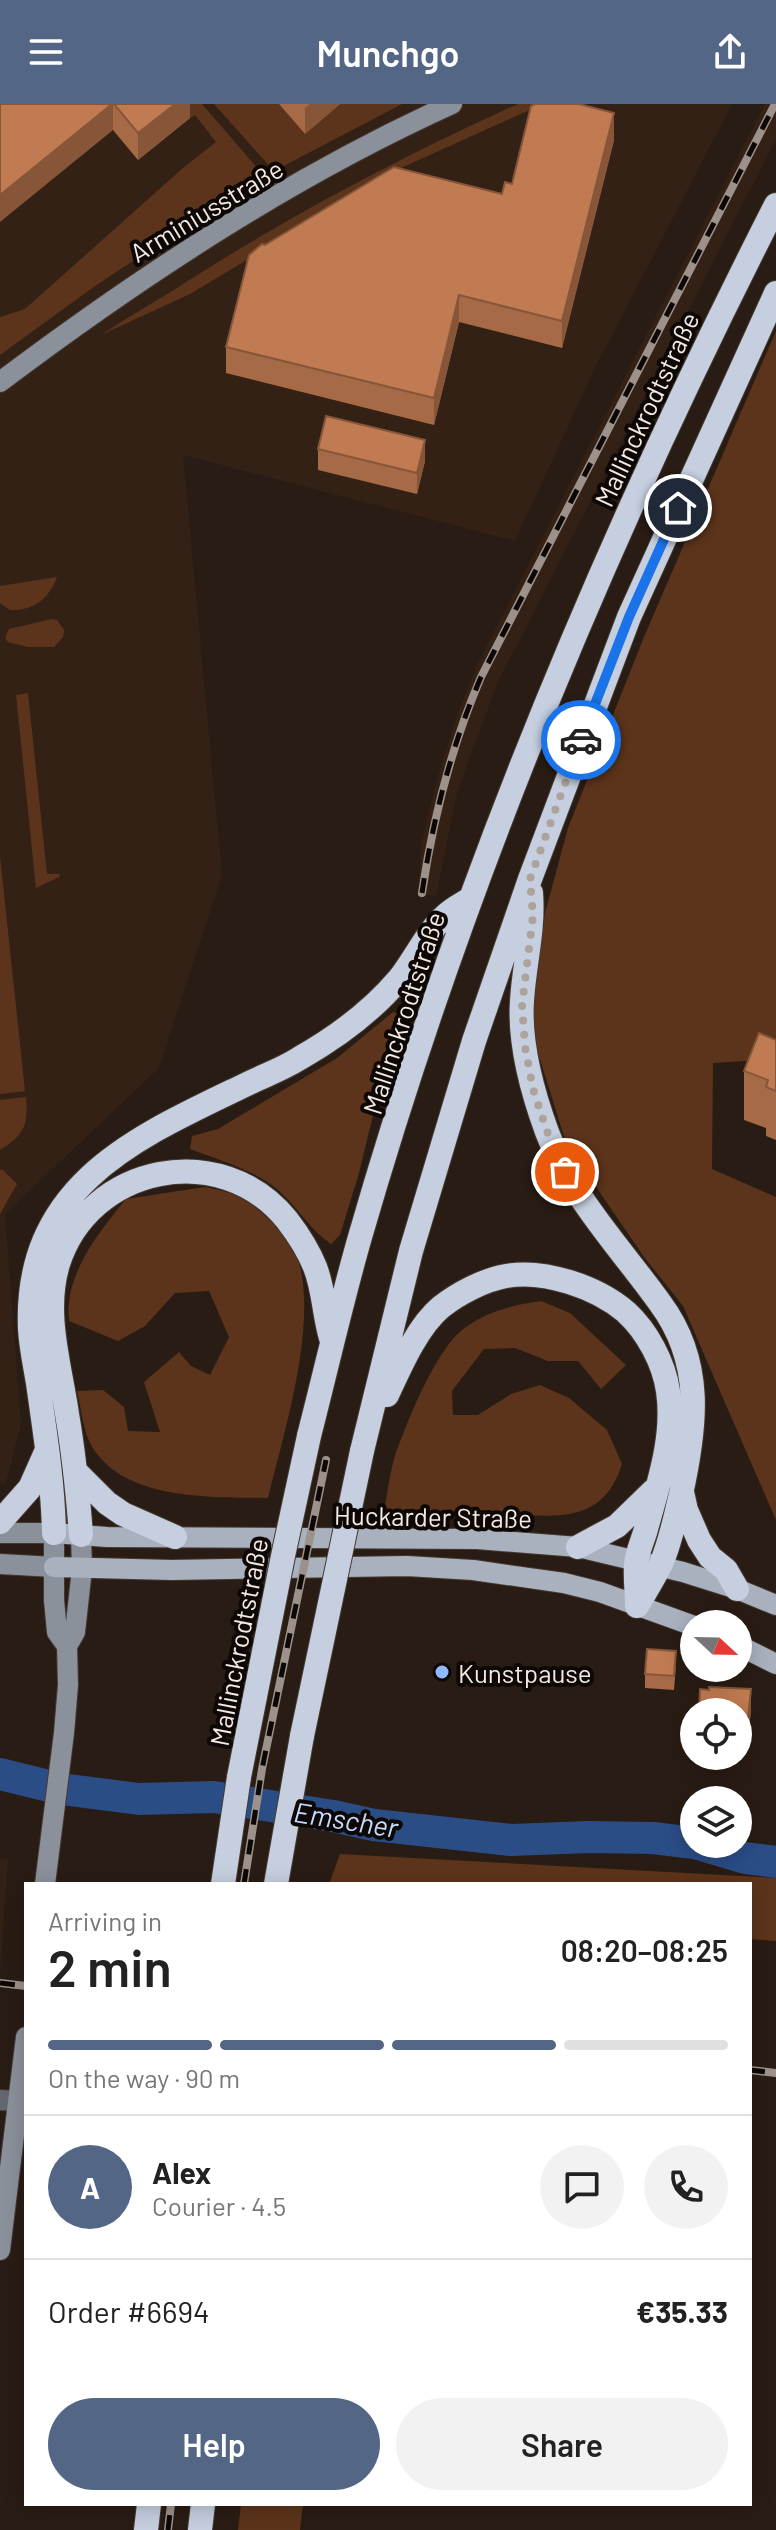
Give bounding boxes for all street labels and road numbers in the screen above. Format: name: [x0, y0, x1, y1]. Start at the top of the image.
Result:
street label: Arminiusstraße: [124, 152, 288, 268]
street label: Mallinckrodtstraße: [587, 307, 705, 511]
street label: Mallinckrodtstraße: [356, 908, 450, 1118]
street label: Huckarder Straße: [334, 1499, 532, 1533]
street label: Mallinckrodtstraße: [203, 1535, 273, 1749]

